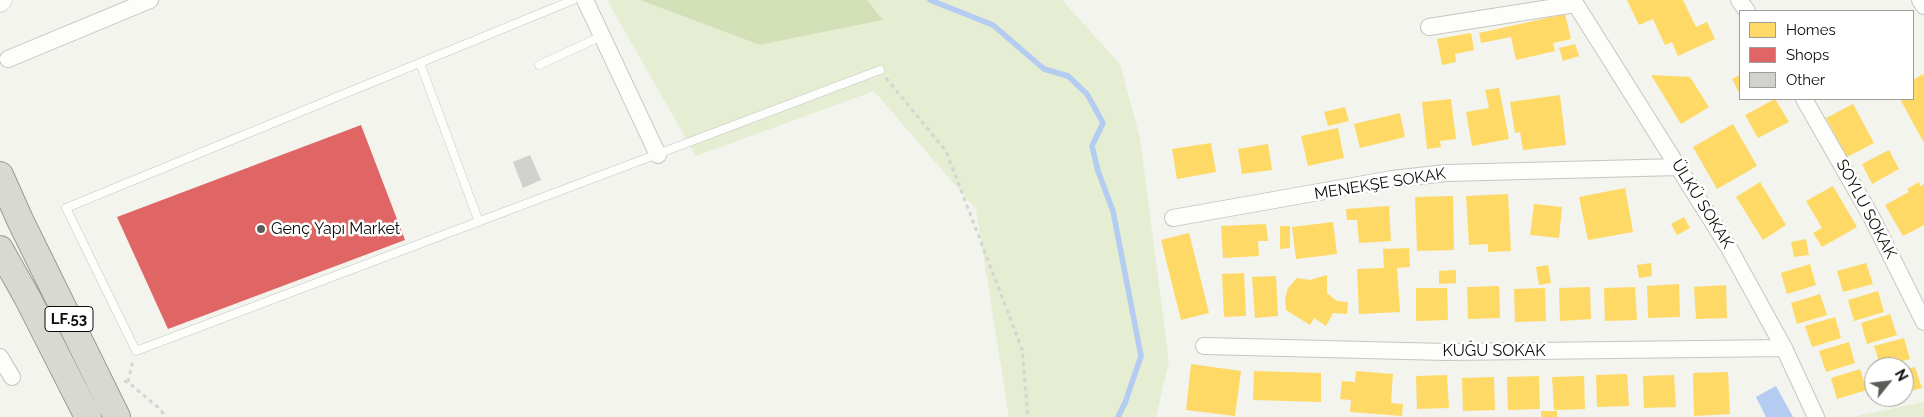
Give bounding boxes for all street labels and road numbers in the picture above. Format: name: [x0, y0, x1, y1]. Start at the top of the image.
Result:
street label: ÜLKÜ SOKAK: [1667, 156, 1737, 252]
street label: SOYLU SOKAK: [1832, 156, 1900, 262]
street label: MENEKŞE SOKAK: [1313, 164, 1447, 204]
road number: LF.53: [45, 306, 93, 332]
street label: KUĞU SOKAK: [1442, 341, 1546, 361]

